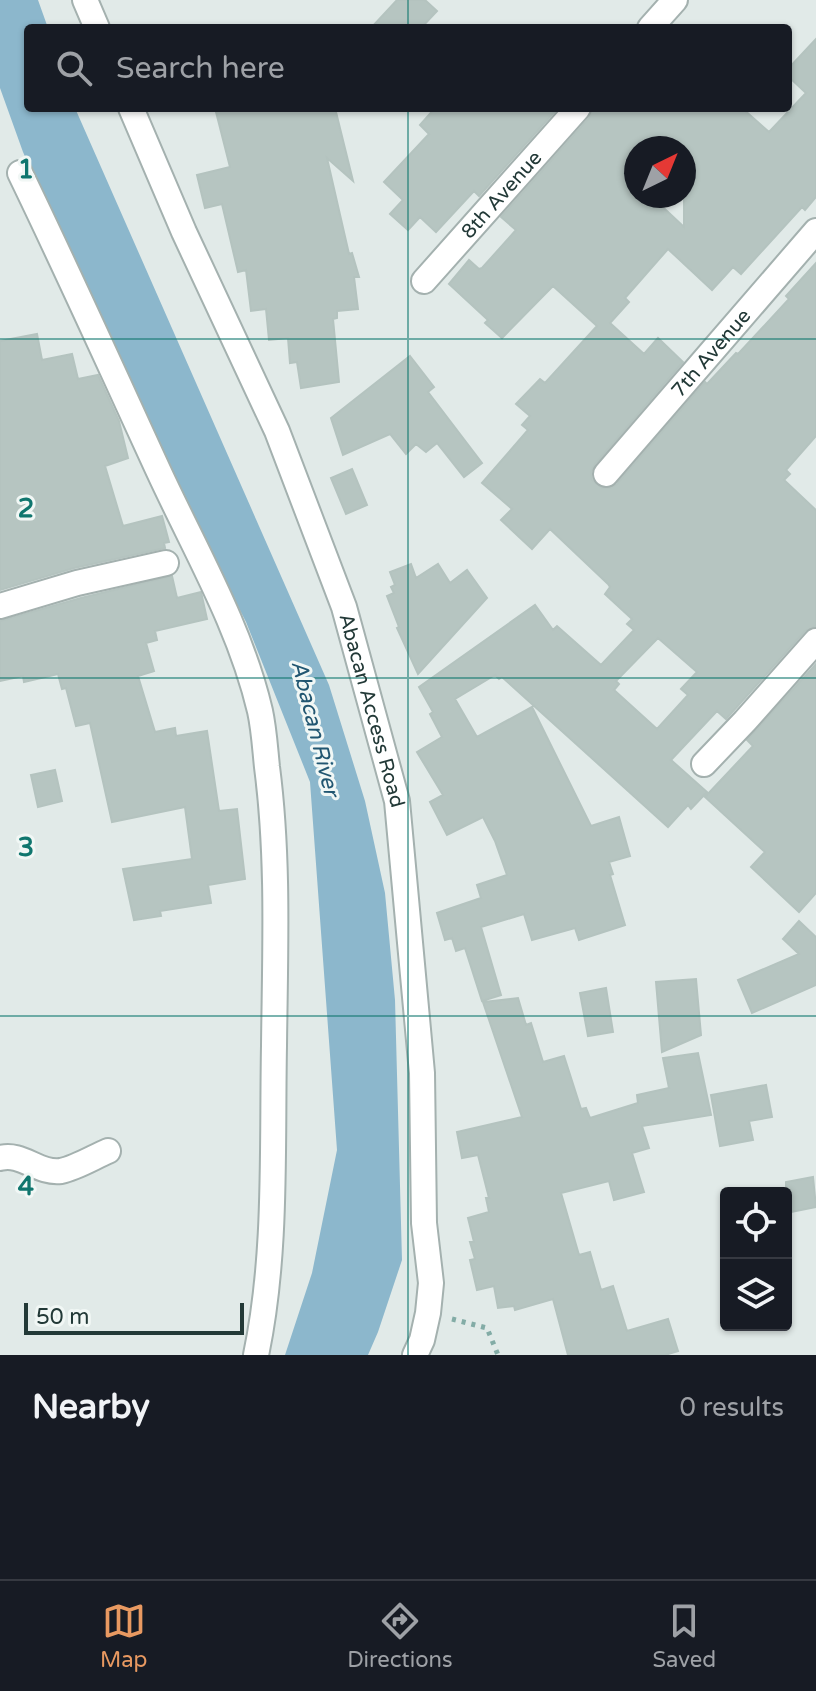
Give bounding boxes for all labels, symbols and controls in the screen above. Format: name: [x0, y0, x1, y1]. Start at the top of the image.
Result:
search box: [24, 24, 792, 112]
icon: search: [52, 46, 96, 90]
text: Search here: [116, 50, 285, 87]
north arrow: [624, 136, 696, 208]
street label: 8th Avenue: [457, 146, 547, 244]
text: 1: [18, 154, 34, 185]
street label: 7th Avenue: [667, 304, 756, 403]
text: 2: [18, 493, 34, 524]
street label: Abacan Access Road: [333, 611, 409, 810]
water label: Abacan River: [286, 658, 345, 801]
text: 3: [18, 832, 34, 863]
text: 4: [18, 1171, 34, 1202]
map controls: [720, 1187, 792, 1331]
button: locate: [720, 1187, 792, 1259]
button: layers: [720, 1259, 792, 1331]
scale bar: [24, 1299, 244, 1335]
text: 50 m: [36, 1304, 90, 1330]
text: Nearby: [32, 1387, 150, 1428]
text: 0 results: [679, 1392, 784, 1423]
tab: Map: [100, 1599, 147, 1673]
tab: Directions: [347, 1599, 453, 1673]
tab: Saved: [652, 1599, 716, 1673]

